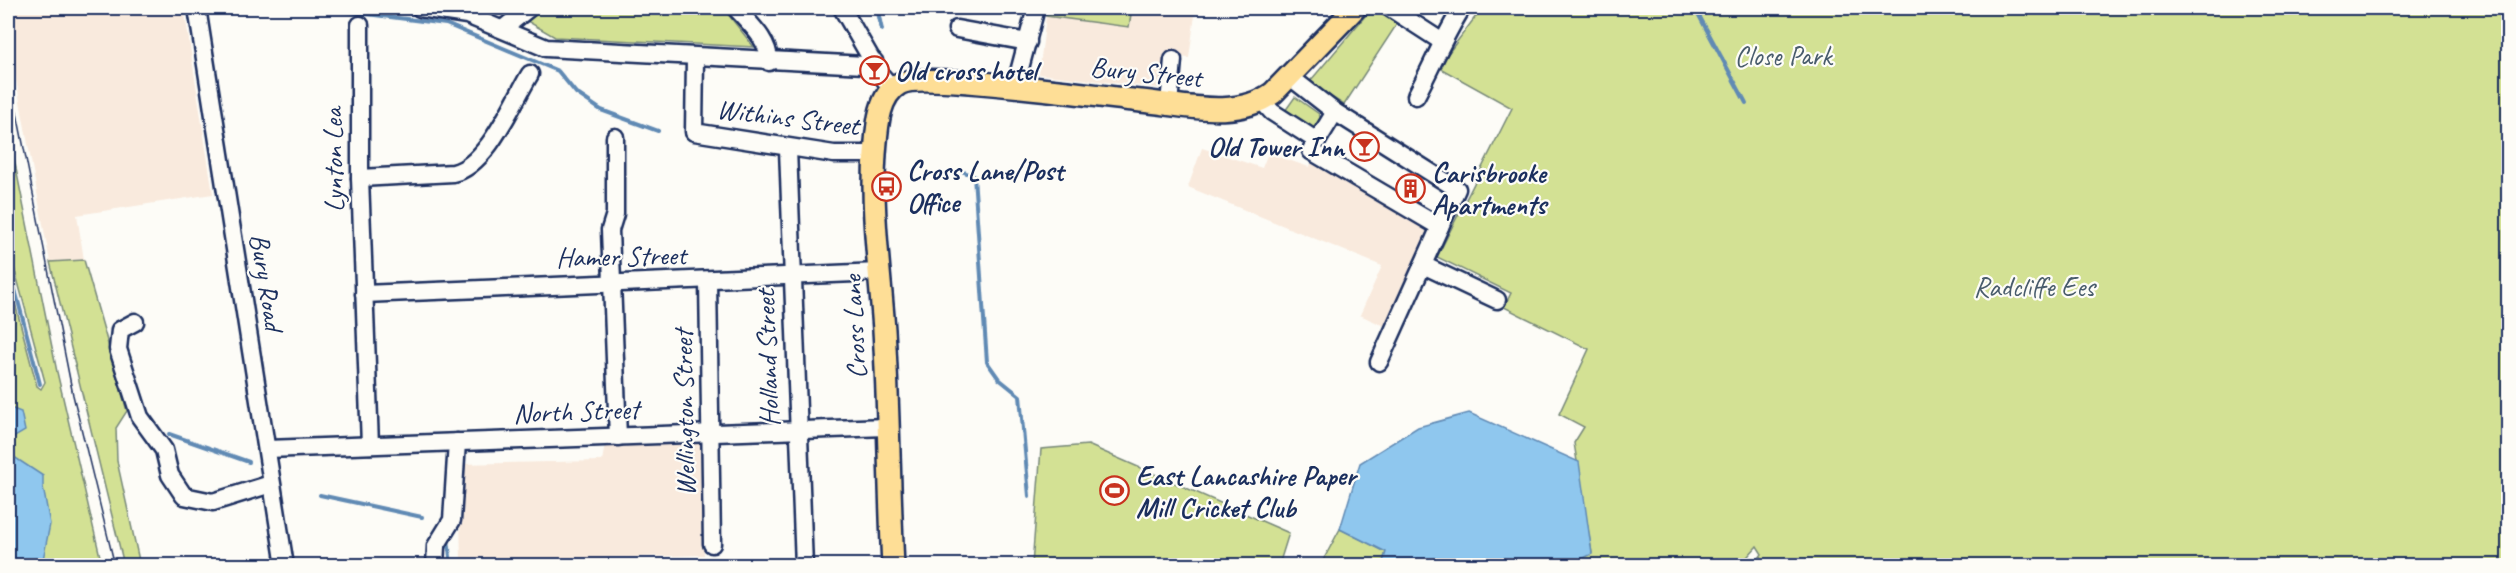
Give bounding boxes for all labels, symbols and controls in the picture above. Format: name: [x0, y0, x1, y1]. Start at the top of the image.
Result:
park label: Close Park: [1735, 38, 1834, 73]
street label: Bury Street: [1089, 49, 1206, 96]
place label: Old cross hotel: [895, 53, 1042, 88]
bar icon: Old cross hotel: [858, 54, 890, 86]
street label: Withins Street: [715, 91, 864, 143]
street label: Lynton Lea: [315, 105, 351, 213]
place label: Old Tower Inn: [1208, 129, 1346, 164]
bar icon: Old Tower Inn: [1349, 130, 1381, 162]
place label: Cross Lane/Post Office: [907, 153, 1067, 220]
place label: Carisbrooke Apartments: [1432, 155, 1549, 222]
bus stop icon: Cross Lane/Post Office: [870, 170, 902, 202]
building icon: Carisbrooke Apartments: [1395, 172, 1427, 204]
street label: Bury Road: [242, 231, 293, 337]
street label: Hamer Street: [556, 237, 689, 275]
park label: Radcliffe Ees: [1973, 269, 2097, 304]
street label: Cross Lane: [834, 272, 874, 380]
street label: Holland Street: [747, 286, 787, 427]
street label: Wellington Street: [665, 326, 703, 497]
street label: North Street: [512, 391, 643, 431]
place label: East Lancashire Paper Mill Cricket Club: [1136, 458, 1359, 525]
sports icon: East Lancashire Paper Mill Cricket Club: [1099, 475, 1131, 507]

